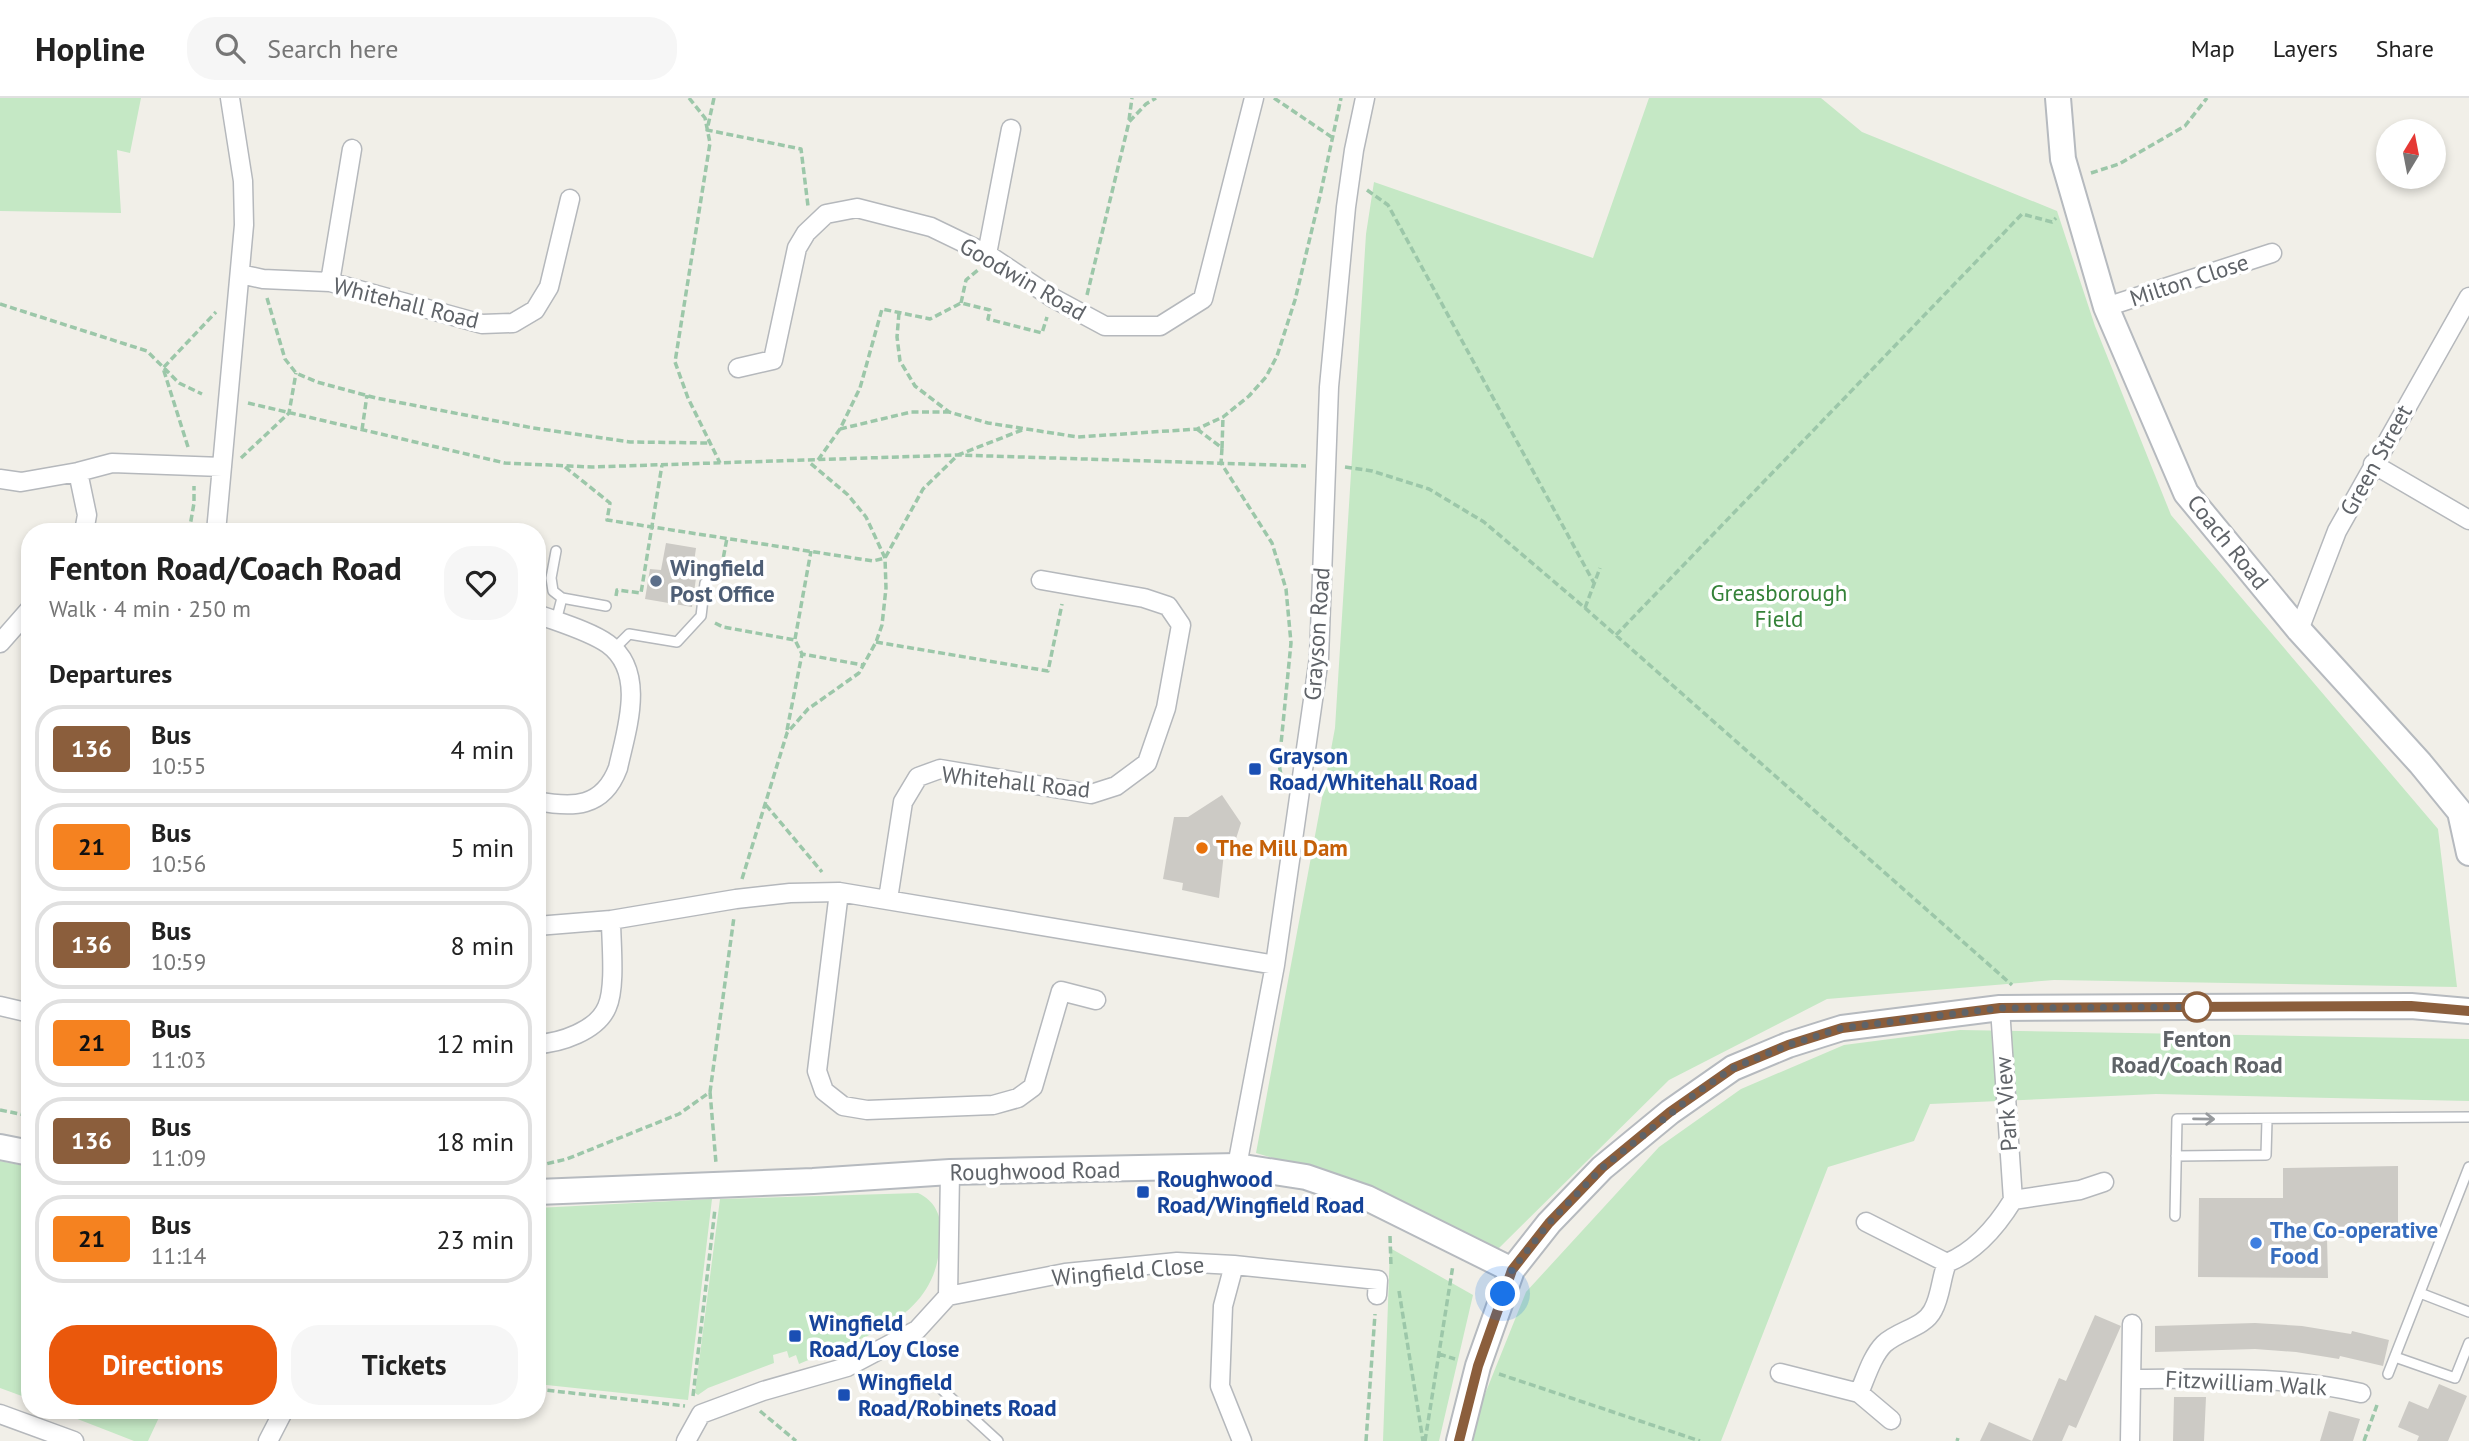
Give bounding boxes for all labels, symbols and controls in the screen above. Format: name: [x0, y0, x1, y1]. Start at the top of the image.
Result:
search box: [187, 17, 677, 80]
text: Hopline: [35, 27, 145, 70]
icon: search: [211, 29, 249, 67]
text: Search here: [267, 32, 398, 65]
text: Map: [2191, 33, 2235, 64]
text: Layers: [2273, 33, 2338, 64]
text: Share: [2376, 33, 2434, 64]
north arrow: [2376, 119, 2446, 189]
map controls: [2376, 119, 2446, 189]
street label: Goodwin Road: [955, 231, 1092, 327]
street label: Milton Close: [2126, 247, 2252, 312]
street label: Whitehall Road: [330, 270, 482, 335]
street label: Green Street: [2333, 399, 2418, 520]
street label: Coach Road: [2181, 488, 2275, 595]
text: Fenton Road/Coach Road: [49, 546, 402, 589]
button: heart: [444, 546, 518, 620]
place label: Wingfield Post Office: [670, 553, 775, 608]
street label: Grayson Road: [1297, 566, 1336, 702]
marker: Wingfield Post Office: [648, 573, 664, 589]
park label: Greasborough Field: [1711, 578, 1847, 633]
text: Walk · 4 min · 250 m: [49, 594, 251, 623]
text: Departures: [49, 657, 172, 690]
text: Bus: [151, 718, 191, 751]
text: 136: [71, 733, 112, 764]
text: 4 min: [451, 733, 514, 766]
place label: Grayson Road/Whitehall Road: [1269, 741, 1478, 796]
text: 10:55: [151, 751, 206, 780]
street label: Whitehall Road: [940, 759, 1092, 804]
marker: Grayson Road/Whitehall Road: [1247, 761, 1263, 777]
text: Bus: [151, 816, 191, 849]
text: 21: [78, 831, 105, 862]
text: 5 min: [451, 831, 514, 864]
place label: The Mill Dam: [1216, 833, 1348, 862]
marker: The Mill Dam: [1194, 840, 1210, 856]
text: 10:56: [151, 849, 206, 878]
text: Bus: [151, 914, 191, 947]
text: 136: [71, 929, 112, 960]
text: 8 min: [451, 929, 514, 962]
text: 10:59: [151, 947, 206, 976]
marker: Fenton Road/Coach Road: [2182, 992, 2212, 1022]
text: Bus: [151, 1012, 191, 1045]
place label: Fenton Road/Coach Road: [2111, 1024, 2283, 1079]
text: 21: [78, 1027, 105, 1058]
text: 12 min: [436, 1027, 514, 1060]
text: 11:03: [151, 1045, 206, 1074]
street label: Park View: [1988, 1056, 2023, 1152]
text: Bus: [151, 1110, 191, 1143]
one-way arrow: [2192, 1112, 2215, 1126]
text: 136: [71, 1125, 112, 1156]
text: 18 min: [436, 1125, 514, 1158]
text: 11:09: [151, 1143, 206, 1172]
street label: Roughwood Road: [949, 1155, 1121, 1186]
place label: Roughwood Road/Wingfield Road: [1157, 1164, 1364, 1219]
marker: Roughwood Road/Wingfield Road: [1135, 1184, 1151, 1200]
text: Bus: [151, 1208, 191, 1241]
place label: The Co-operative Food: [2270, 1215, 2438, 1270]
text: 21: [78, 1223, 105, 1254]
text: 23 min: [436, 1223, 514, 1256]
marker: The Co-operative Food: [2248, 1235, 2264, 1251]
text: 11:14: [151, 1241, 206, 1270]
street label: Wingfield Close: [1050, 1249, 1205, 1292]
your location: [1485, 1276, 1520, 1311]
place label: Wingfield Road/Loy Close: [809, 1308, 959, 1363]
button: Directions: [49, 1325, 277, 1405]
button: Tickets: [291, 1325, 518, 1405]
marker: Wingfield Road/Loy Close: [787, 1328, 803, 1344]
street label: Fitzwilliam Walk: [2164, 1364, 2328, 1401]
place label: Wingfield Road/Robinets Road: [858, 1367, 1057, 1422]
marker: Wingfield Road/Robinets Road: [836, 1387, 852, 1403]

